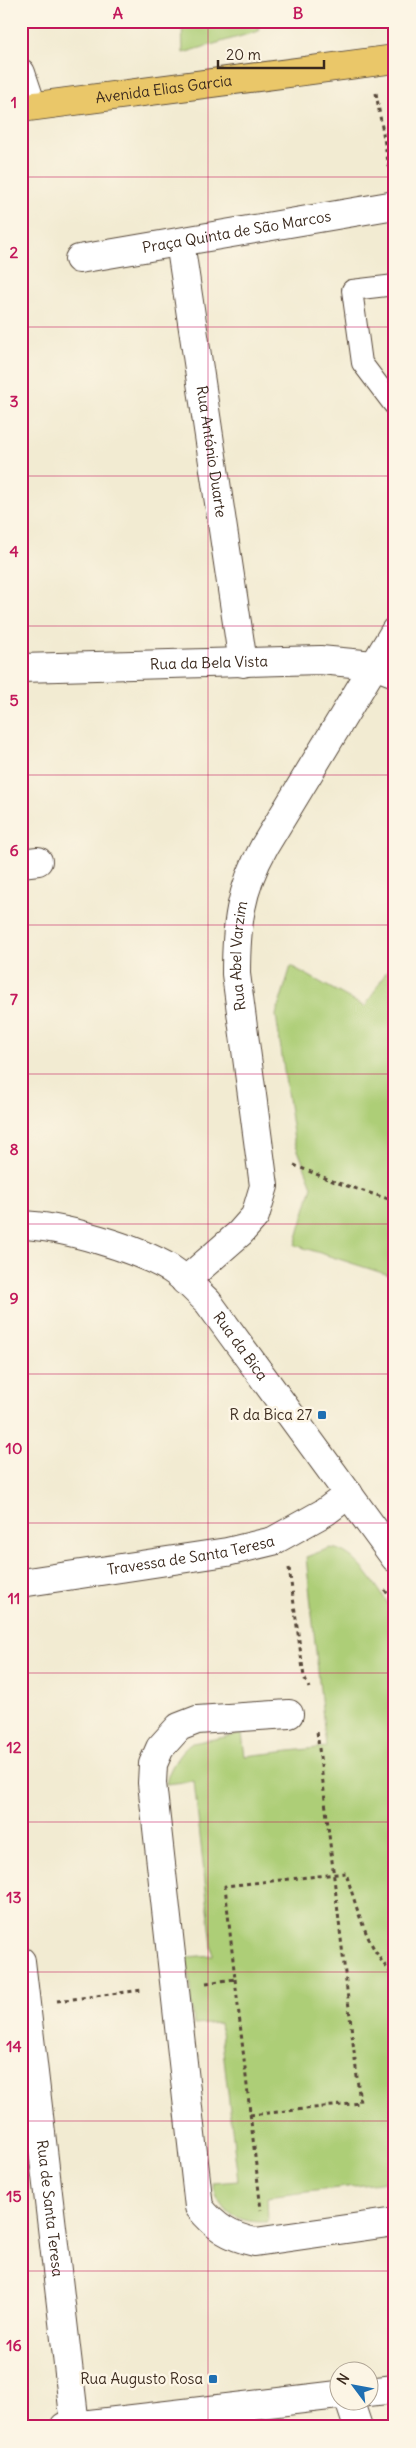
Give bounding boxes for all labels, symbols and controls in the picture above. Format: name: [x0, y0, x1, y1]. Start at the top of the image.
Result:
text: A: [113, 3, 123, 23]
text: B: [293, 3, 304, 23]
scale bar: [218, 38, 325, 70]
text: 20 m: [226, 45, 261, 64]
street label: Avenida Elias Garcia: [94, 70, 234, 107]
text: 1: [11, 92, 17, 112]
street label: Praça Quinta de São Marcos: [141, 206, 333, 257]
text: 2: [10, 242, 19, 262]
street label: Rua António Duarte: [193, 384, 231, 519]
text: 3: [9, 391, 19, 411]
text: 4: [9, 541, 19, 561]
street label: Rua da Bela Vista: [150, 651, 269, 674]
text: 5: [9, 690, 19, 710]
text: 6: [9, 840, 19, 860]
street label: Rua Abel Varzim: [226, 899, 251, 1012]
text: 7: [10, 989, 18, 1009]
text: 8: [9, 1139, 19, 1159]
text: 9: [9, 1288, 19, 1308]
street label: Rua da Bica: [209, 1308, 272, 1385]
place label: R da Bica 27: [230, 1405, 312, 1424]
marker: R da Bica 27: [316, 1409, 328, 1421]
text: 10: [6, 1438, 22, 1458]
street label: Travessa de Santa Teresa: [106, 1531, 277, 1579]
text: 11: [8, 1588, 20, 1608]
text: 12: [6, 1737, 22, 1757]
text: 13: [6, 1887, 22, 1907]
text: 14: [6, 2036, 22, 2056]
street label: Rua de Santa Teresa: [33, 2139, 68, 2278]
text: 15: [6, 2186, 22, 2206]
text: 16: [6, 2335, 22, 2355]
north arrow: [328, 2360, 378, 2410]
place label: Rua Augusto Rosa: [80, 2369, 203, 2388]
text: N: [333, 2370, 353, 2388]
marker: Rua Augusto Rosa: [207, 2373, 219, 2385]

